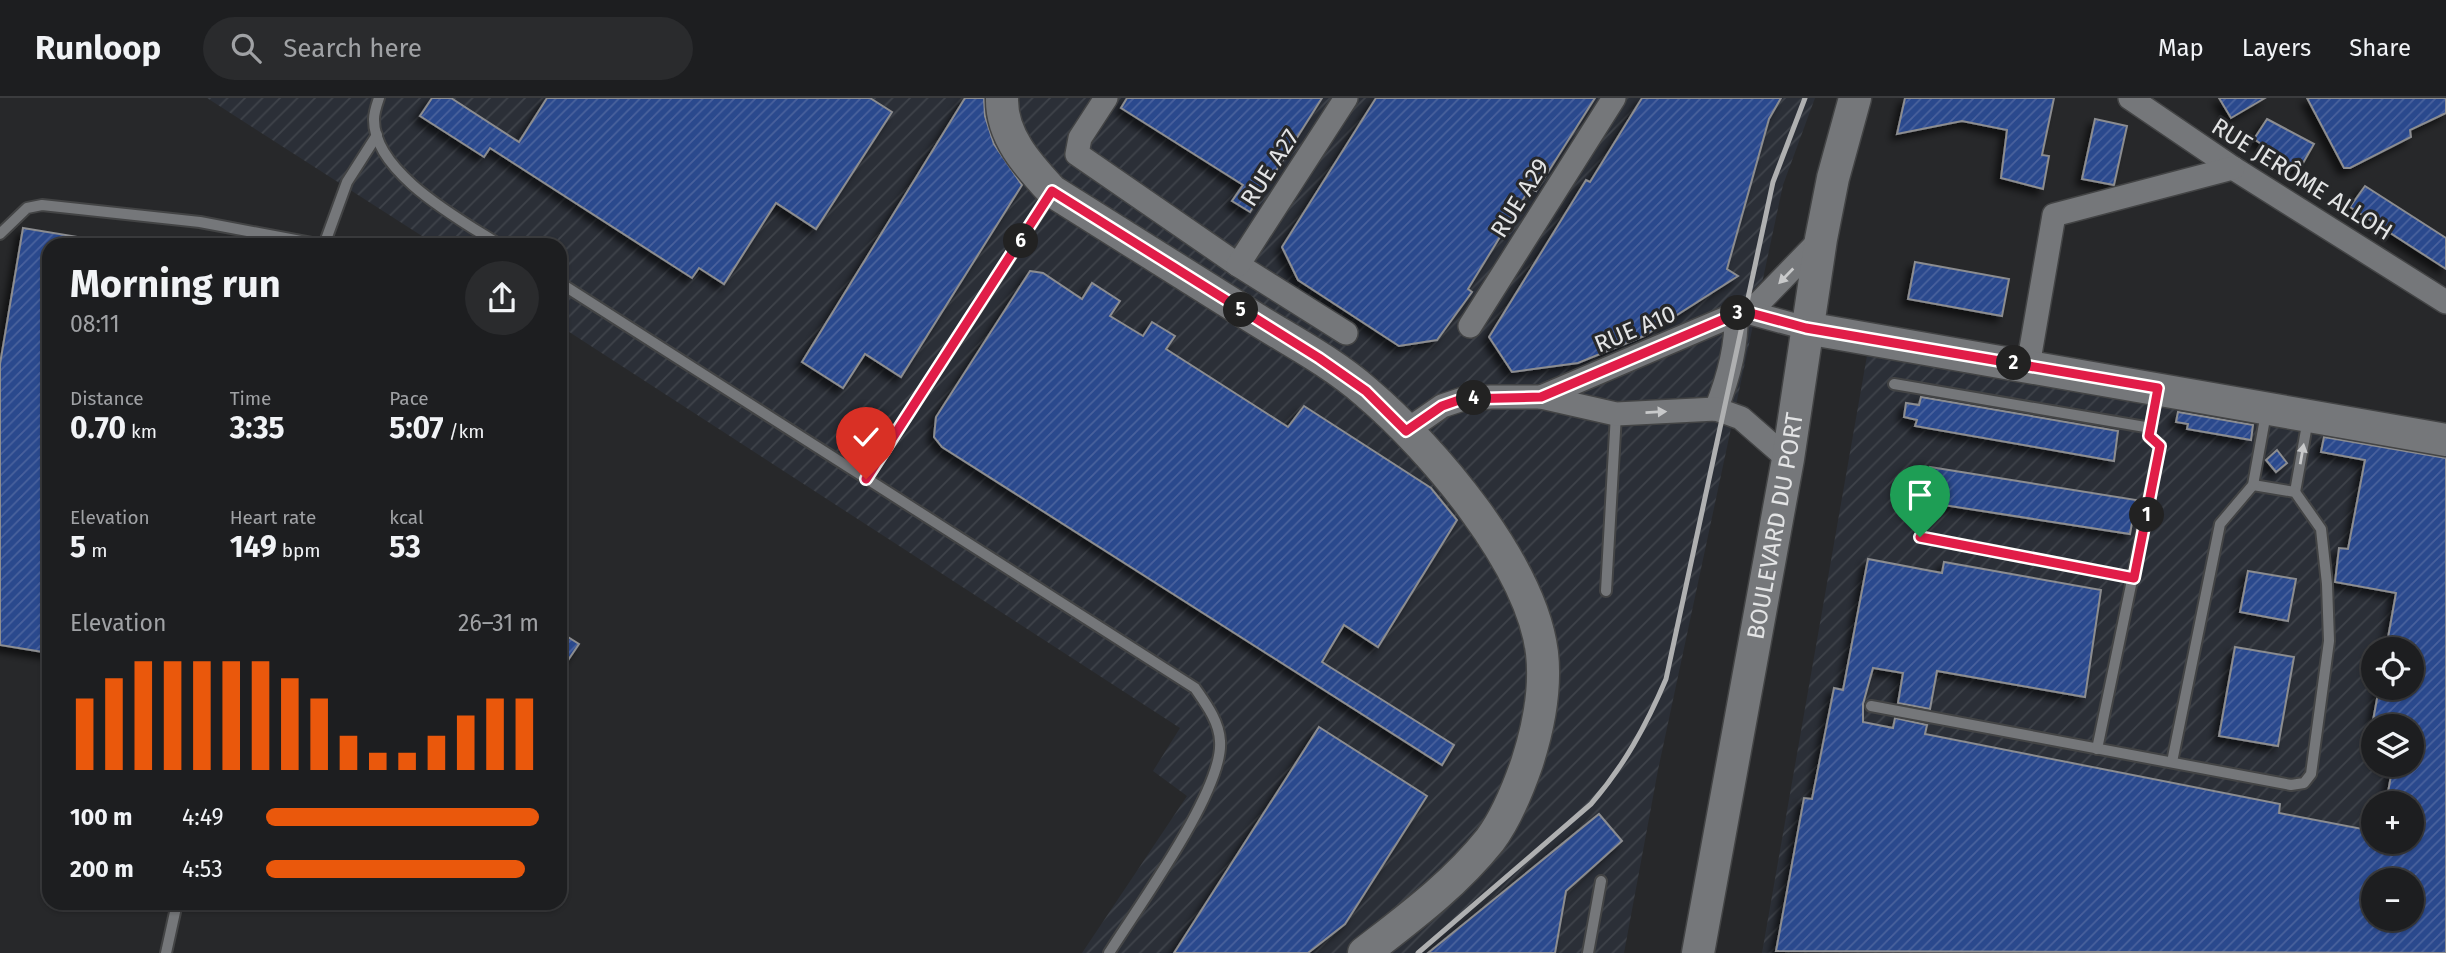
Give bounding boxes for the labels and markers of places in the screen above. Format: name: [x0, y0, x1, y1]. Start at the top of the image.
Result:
pin: 6: [1004, 223, 1038, 258]
pin: 5: [1224, 292, 1258, 328]
pin: 3: [1720, 296, 1756, 330]
pin: 2: [1996, 345, 2032, 380]
pin: 4: [1456, 380, 1492, 416]
pin: [836, 407, 896, 479]
pin: [1890, 465, 1950, 537]
pin: 1: [2130, 498, 2164, 532]

